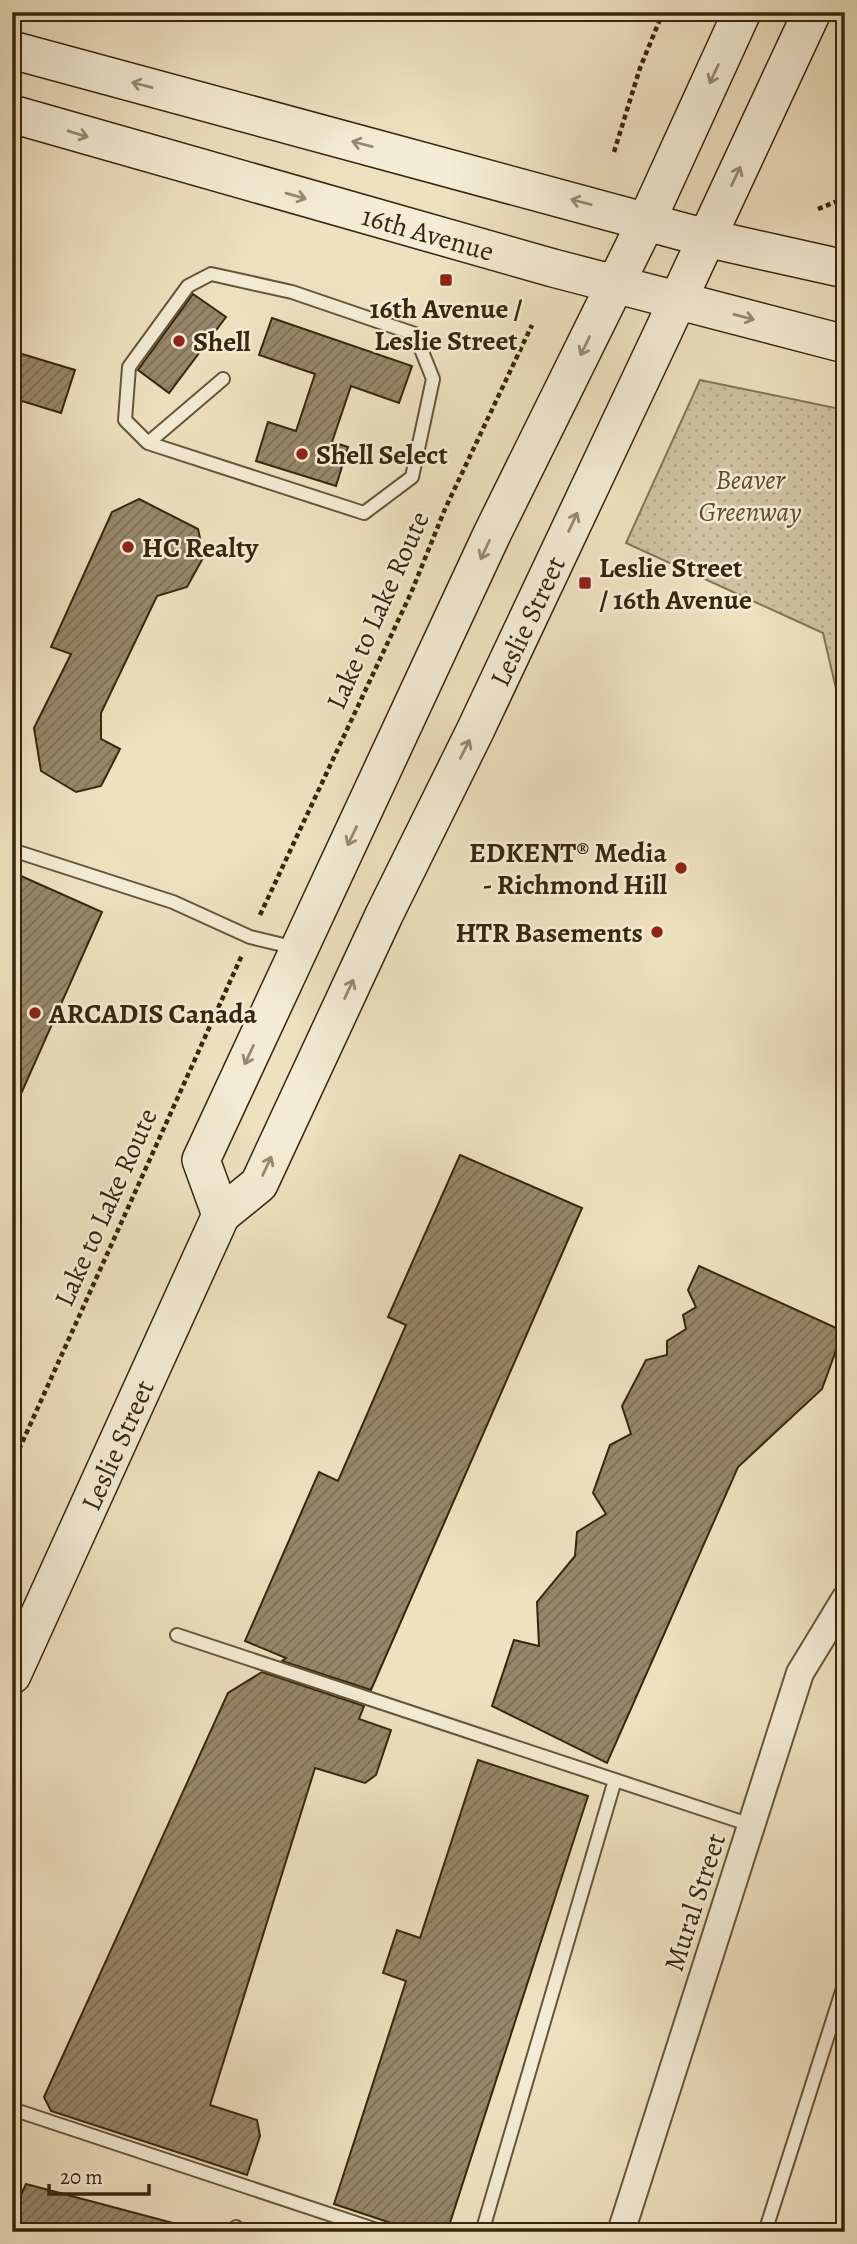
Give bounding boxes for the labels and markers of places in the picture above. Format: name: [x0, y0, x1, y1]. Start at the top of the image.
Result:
marker: 16th Avenue / Leslie Street: [438, 272, 454, 288]
place label: 16th Avenue / Leslie Street: [370, 290, 522, 360]
place label: Shell: [193, 323, 251, 361]
marker: Shell: [171, 333, 187, 349]
place label: Shell Select: [316, 436, 448, 474]
marker: Shell Select: [294, 446, 310, 462]
place label: HC Realty: [142, 529, 259, 567]
marker: HC Realty: [120, 539, 136, 555]
place label: Leslie Street / 16th Avenue: [599, 549, 752, 619]
marker: Leslie Street / 16th Avenue: [577, 575, 593, 591]
place label: EDKENT® Media - Richmond Hill: [469, 834, 668, 904]
marker: EDKENT® Media - Richmond Hill: [673, 860, 689, 876]
place label: HTR Basements: [455, 914, 643, 952]
marker: HTR Basements: [649, 924, 665, 940]
place label: ARCADIS Canada: [48, 995, 257, 1033]
marker: ARCADIS Canada: [27, 1005, 43, 1021]

